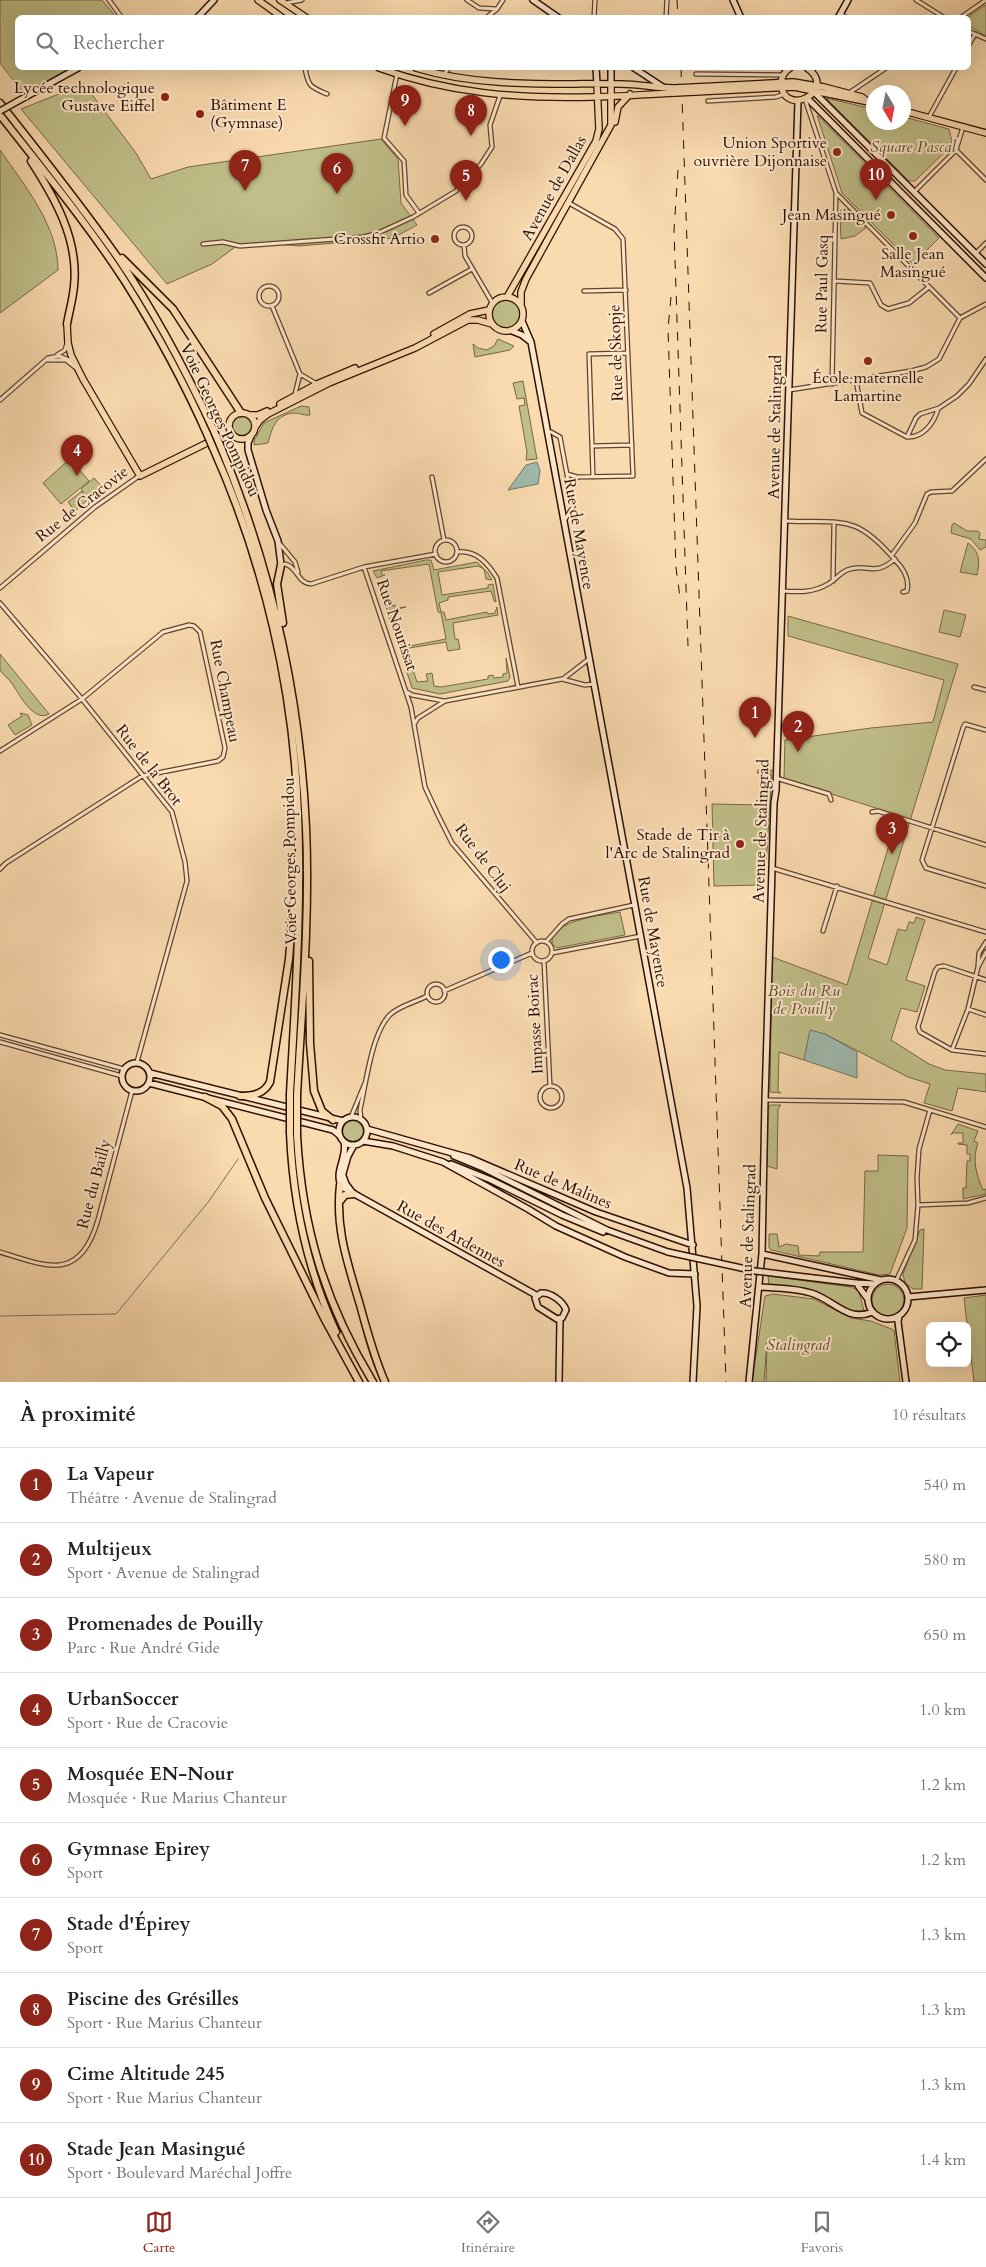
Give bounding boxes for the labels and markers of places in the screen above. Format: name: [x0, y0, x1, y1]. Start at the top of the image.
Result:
place label: Lycée technologique Gustave Eiffel: [14, 77, 155, 117]
pin: 9: [389, 85, 421, 126]
marker: Lycée technologique Gustave Eiffel: [159, 91, 171, 103]
place label: Bâtiment E (Gymnase): [210, 94, 287, 134]
pin: 8: [455, 95, 487, 136]
marker: Bâtiment E (Gymnase): [194, 108, 206, 120]
place label: Union Sportive ouvrière Dijonnaise: [694, 132, 827, 172]
marker: Union Sportive ouvrière Dijonnaise: [831, 146, 843, 158]
pin: 7: [229, 150, 261, 191]
pin: 6: [321, 153, 353, 194]
pin: 10: [860, 159, 892, 200]
pin: 5: [450, 160, 482, 201]
place label: Jean Masingué: [780, 204, 881, 226]
marker: Jean Masingué: [885, 209, 897, 221]
place label: Crossfit Artio: [334, 228, 425, 250]
marker: Salle Jean Masingué: [907, 230, 919, 242]
marker: Crossfit Artio: [429, 233, 441, 245]
place label: Salle Jean Masingué: [880, 243, 946, 283]
marker: École maternelle Lamartine: [862, 355, 874, 367]
place label: École maternelle Lamartine: [812, 367, 924, 407]
pin: 4: [61, 435, 93, 476]
pin: 1: [739, 697, 771, 738]
pin: 2: [782, 711, 814, 752]
pin: 3: [876, 813, 908, 854]
place label: Stade de Tir à l'Arc de Stalingrad: [606, 824, 730, 864]
marker: Stade de Tir à l'Arc de Stalingrad: [734, 838, 746, 850]

